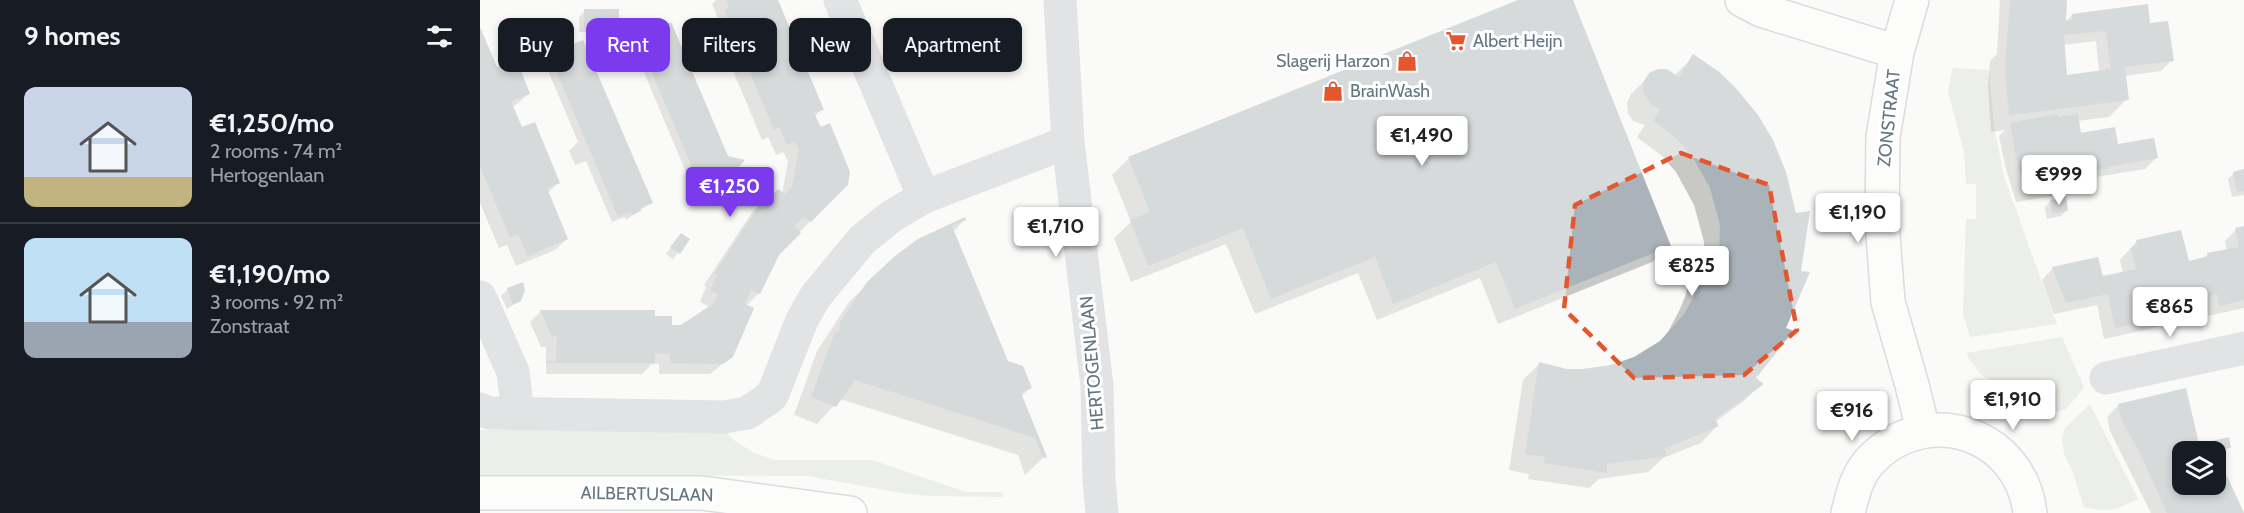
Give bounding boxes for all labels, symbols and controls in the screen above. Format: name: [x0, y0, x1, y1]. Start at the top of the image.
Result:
chip: Buy: [498, 18, 574, 72]
chip: Rent: [586, 18, 670, 72]
chip: Filters: [682, 18, 777, 72]
chip: New: [789, 18, 871, 72]
chip: Apartment: [883, 18, 1022, 72]
text: 9 homes: [24, 20, 121, 52]
icon: filters: [423, 20, 456, 53]
supermarket icon: Albert Heijn: [1444, 29, 1468, 53]
place label: Albert Heijn: [1473, 30, 1563, 52]
shop icon: Slagerij Harzon: [1395, 49, 1419, 73]
place label: Slagerij Harzon: [1276, 50, 1390, 72]
street label: ZONSTRAAT: [1873, 68, 1905, 168]
shop icon: BrainWash: [1321, 79, 1345, 103]
place label: BrainWash: [1350, 80, 1430, 102]
text: €1,250/mo: [210, 107, 334, 139]
icon: home: [72, 111, 144, 183]
pin: €1,490: [1373, 116, 1471, 167]
text: €1,490: [1391, 123, 1453, 147]
text: 2 rooms · 74 m²: [210, 139, 342, 163]
pin: €999: [2023, 155, 2095, 206]
text: €999: [2036, 162, 2082, 186]
text: Hertogenlaan: [210, 163, 325, 187]
pin: €1,250: [681, 167, 779, 218]
text: €1,250: [700, 174, 760, 198]
pin: €1,190: [1809, 193, 1907, 244]
text: €1,190: [1829, 200, 1887, 224]
pin: €1,710: [1007, 207, 1105, 258]
text: €1,710: [1028, 214, 1084, 238]
pin: €825: [1656, 246, 1728, 297]
text: €825: [1669, 253, 1715, 277]
text: €1,190/mo: [210, 258, 330, 290]
icon: home: [72, 262, 144, 334]
pin: €865: [2134, 287, 2206, 338]
text: 3 rooms · 92 m²: [210, 290, 343, 314]
text: €865: [2147, 294, 2193, 318]
street label: HERTOGENLAAN: [1075, 295, 1109, 431]
text: Zonstraat: [210, 314, 290, 338]
pin: €1,910: [1964, 380, 2062, 431]
text: €1,910: [1984, 387, 2042, 411]
pin: €916: [1816, 391, 1888, 442]
text: €916: [1831, 398, 1873, 422]
map controls: [2172, 441, 2226, 495]
button: layers: [2172, 441, 2226, 495]
street label: AILBERTUSLAAN: [580, 482, 714, 506]

